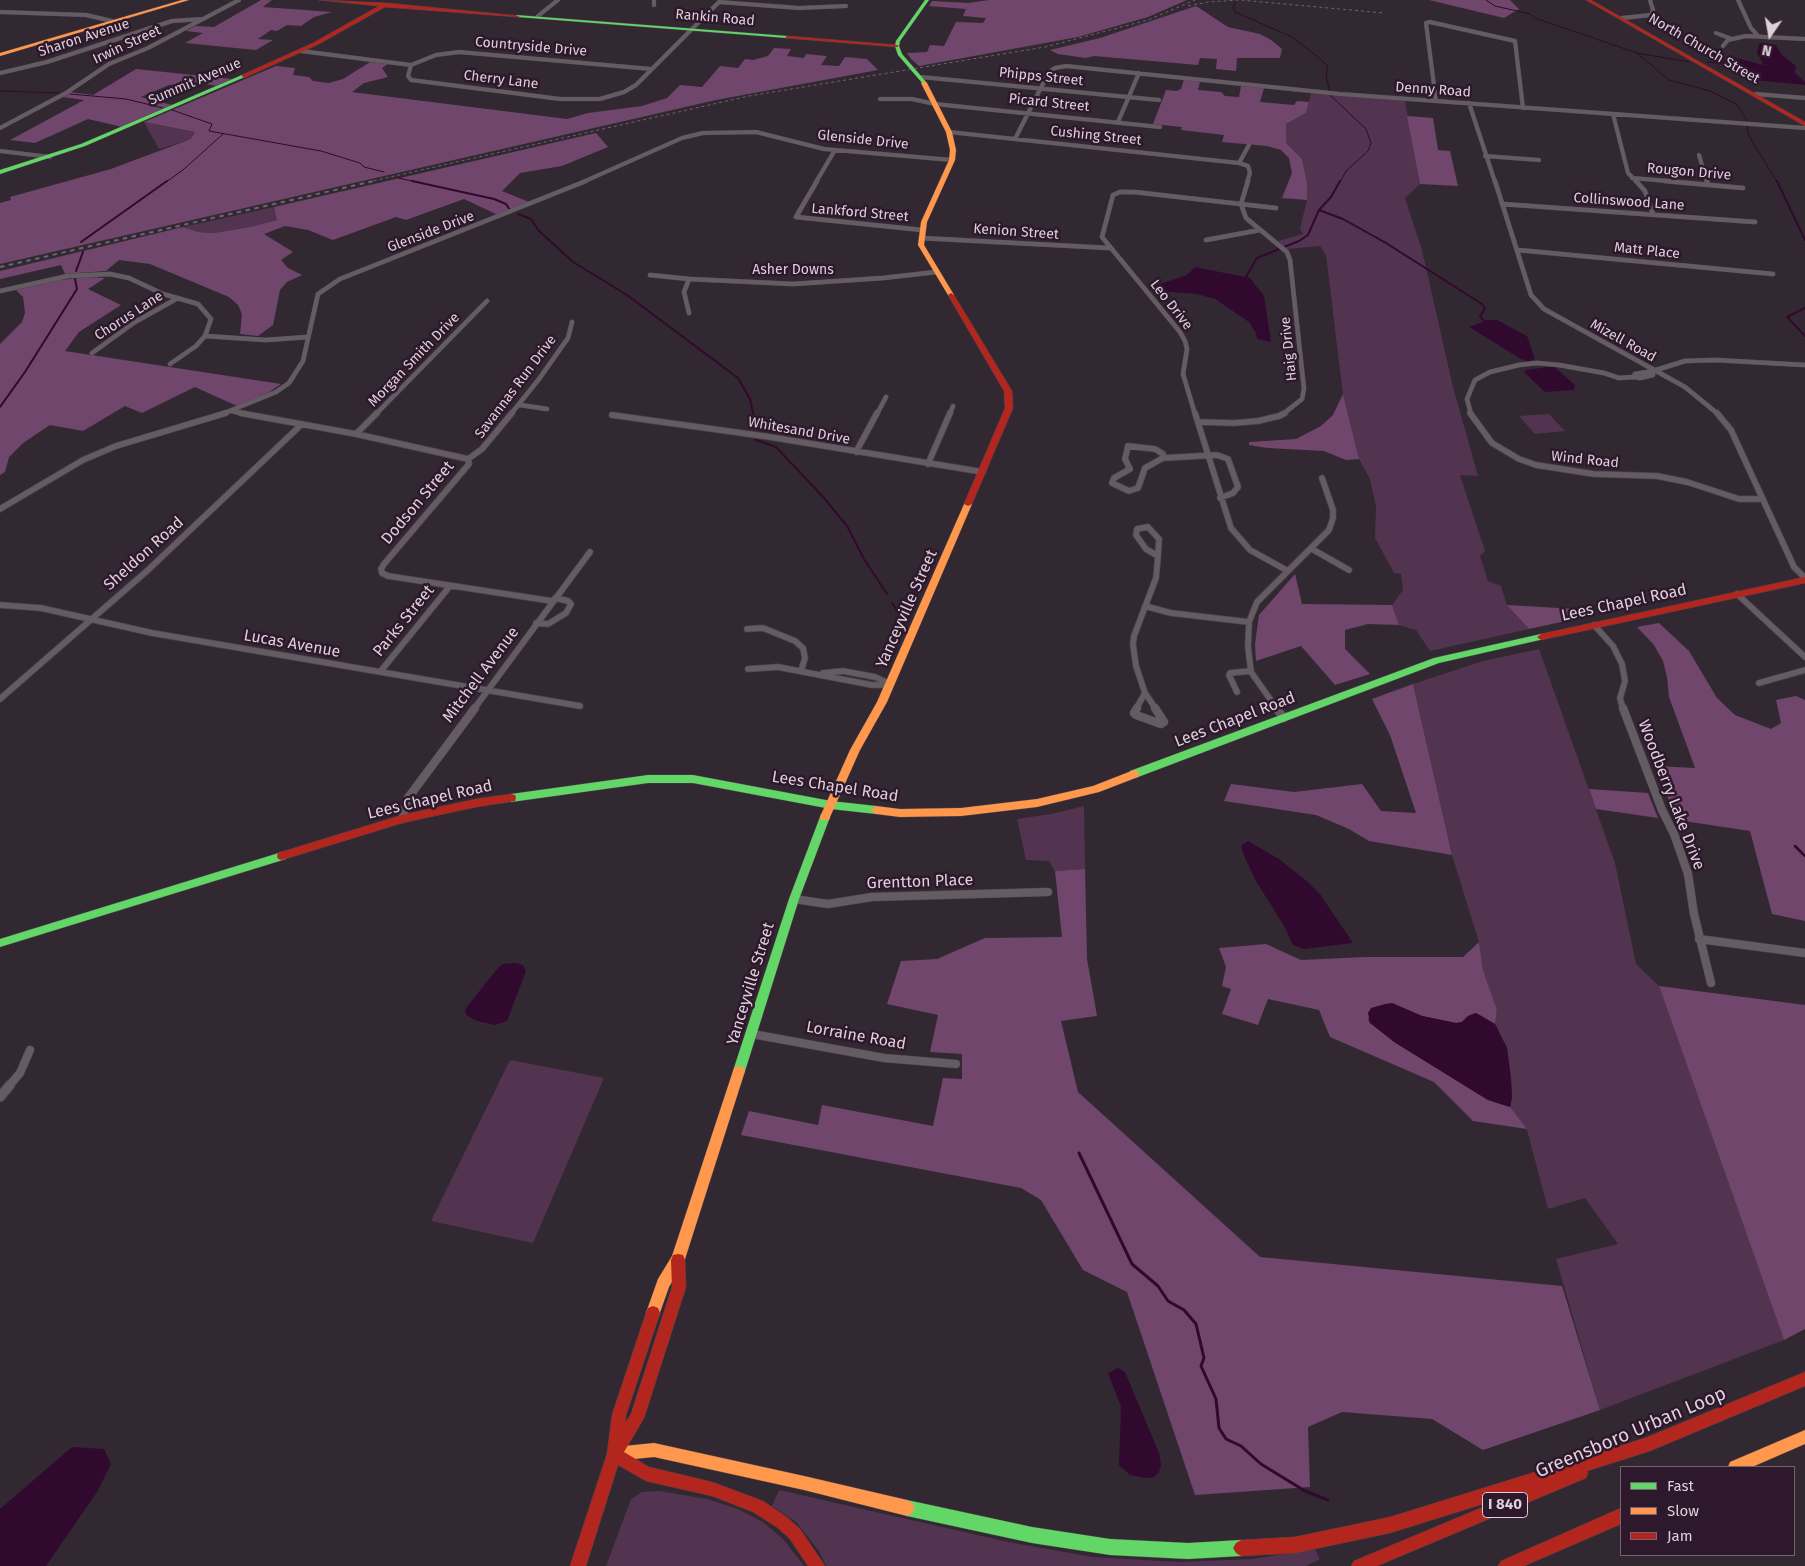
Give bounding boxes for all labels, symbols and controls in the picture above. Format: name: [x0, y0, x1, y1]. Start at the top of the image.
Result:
street label: Rankin Road: [675, 6, 755, 30]
street label: North Church Street: [1645, 10, 1763, 88]
north arrow: [1745, 10, 1795, 60]
street label: Sharon Avenue: [36, 15, 132, 61]
street label: Irwin Street: [90, 22, 164, 68]
street label: Countryside Drive: [474, 34, 588, 60]
text: N: [1760, 41, 1773, 59]
street label: Summit Avenue: [146, 55, 244, 109]
street label: Phipps Street: [998, 64, 1084, 90]
street label: Cherry Lane: [463, 67, 539, 93]
street label: Denny Road: [1395, 79, 1471, 101]
street label: Picard Street: [1008, 90, 1090, 116]
street label: Cushing Street: [1050, 123, 1142, 149]
street label: Glenside Drive: [817, 127, 909, 153]
street label: Rougon Drive: [1646, 160, 1732, 184]
street label: Collinswood Lane: [1573, 190, 1685, 214]
street label: Lankford Street: [811, 200, 909, 226]
street label: Glenside Drive: [385, 208, 477, 256]
street label: Kenion Street: [973, 221, 1059, 243]
street label: Matt Place: [1613, 239, 1681, 263]
street label: Asher Downs: [752, 262, 834, 278]
street label: Leo Drive: [1146, 277, 1196, 333]
street label: Chorus Lane: [92, 288, 166, 344]
street label: Morgan Smith Drive: [365, 310, 463, 410]
street label: Haig Drive: [1277, 316, 1301, 382]
street label: Mizell Road: [1587, 316, 1659, 366]
street label: Savannas Run Drive: [472, 332, 560, 442]
street label: Whitesand Drive: [747, 414, 851, 448]
street label: Wind Road: [1550, 448, 1620, 472]
street label: Dodson Street: [378, 457, 458, 549]
street label: Sheldon Road: [100, 513, 188, 595]
street label: Yanceyville Street: [872, 547, 942, 671]
street label: Lees Chapel Road: [1560, 580, 1688, 626]
street label: Parks Street: [369, 581, 439, 661]
street label: Mitchell Avenue: [439, 623, 523, 727]
street label: Lucas Avenue: [242, 626, 342, 662]
street label: Lees Chapel Road: [1172, 688, 1298, 752]
street label: Woodberry Lake Drive: [1634, 717, 1708, 873]
street label: Lees Chapel Road: [770, 768, 900, 806]
street label: Lees Chapel Road: [366, 776, 494, 824]
street label: Grentton Place: [866, 871, 974, 893]
street label: Yanceyville Street: [723, 920, 779, 1048]
street label: Lorraine Road: [805, 1018, 907, 1054]
street label: Greensboro Urban Loop: [1532, 1383, 1730, 1483]
legend: [1620, 1466, 1795, 1556]
text: Fast: [1667, 1477, 1694, 1495]
road number: I 840: [1482, 1492, 1528, 1518]
text: Slow: [1667, 1502, 1699, 1520]
text: Jam: [1667, 1527, 1693, 1545]

